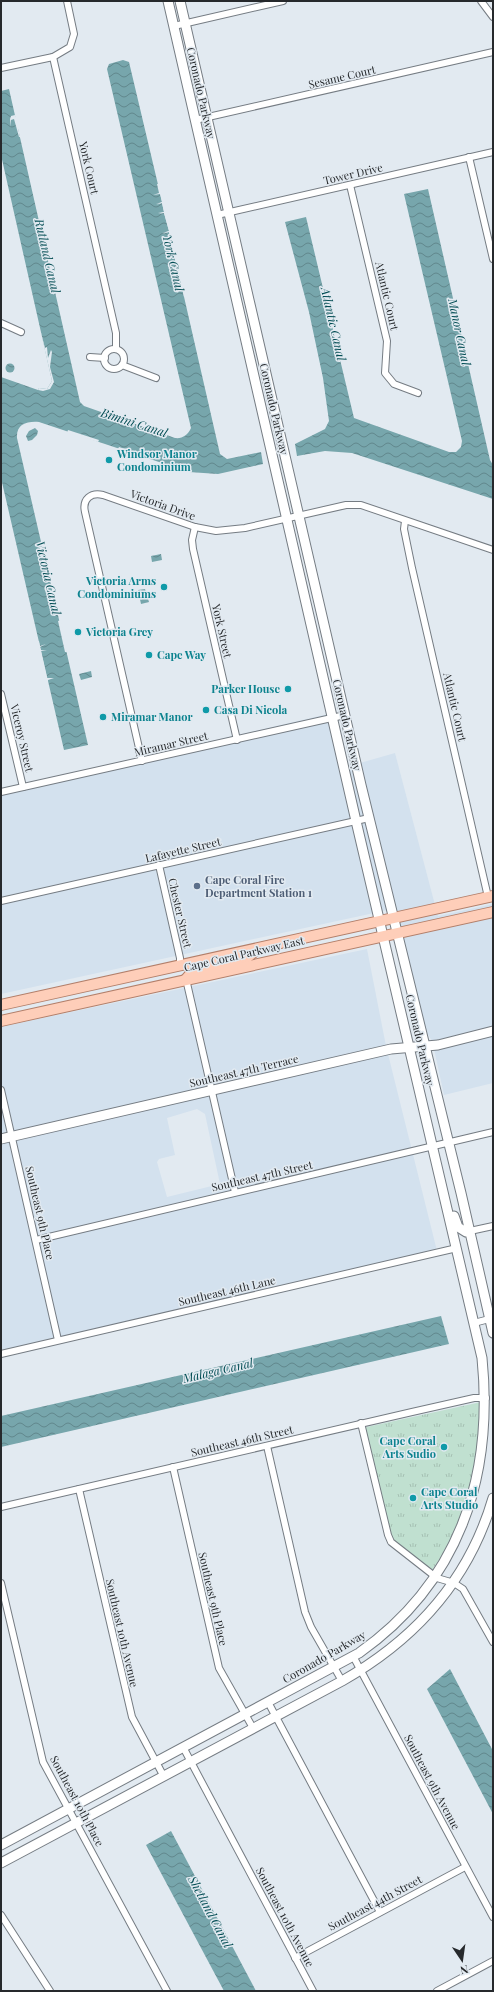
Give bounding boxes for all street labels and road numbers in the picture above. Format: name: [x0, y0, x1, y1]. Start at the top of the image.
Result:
street label: Coronado Parkway: [184, 46, 219, 141]
street label: Sesame Court: [307, 61, 377, 92]
street label: York Court: [76, 139, 103, 196]
street label: Tower Drive: [322, 159, 384, 188]
street label: Atlantic Court: [372, 259, 403, 332]
street label: Coronado Parkway: [257, 362, 292, 457]
street label: Victoria Drive: [128, 485, 198, 523]
street label: York Street: [209, 602, 236, 659]
street label: Atlantic Court: [440, 670, 471, 743]
street label: Coronado Parkway: [330, 678, 365, 773]
street label: Viceroy Street: [7, 702, 38, 773]
street label: Miramar Street: [132, 728, 209, 759]
street label: Lafayette Street: [144, 833, 222, 866]
street label: Chester Street: [165, 877, 196, 949]
street label: Cape Coral Parkway East: [182, 932, 306, 975]
street label: Coronado Parkway: [403, 993, 438, 1088]
street label: Southeast 47th Terrace: [188, 1051, 300, 1090]
street label: Southeast 47th Street: [210, 1157, 314, 1194]
street label: Southeast 9th Place: [22, 1165, 59, 1262]
street label: Southeast 46th Lane: [177, 1272, 277, 1309]
street label: Southeast 46th Street: [189, 1421, 295, 1460]
street label: Southeast 9th Place: [195, 1551, 232, 1648]
street label: Southeast 10th Avenue: [103, 1577, 142, 1689]
street label: Coronado Parkway: [280, 1626, 368, 1686]
street label: Southeast 9th Avenue: [401, 1732, 464, 1832]
street label: Southeast 10th Place: [47, 1753, 108, 1849]
street label: Southeast 10th Avenue: [253, 1864, 318, 1970]
street label: Southeast 44th Street: [325, 1871, 424, 1934]

